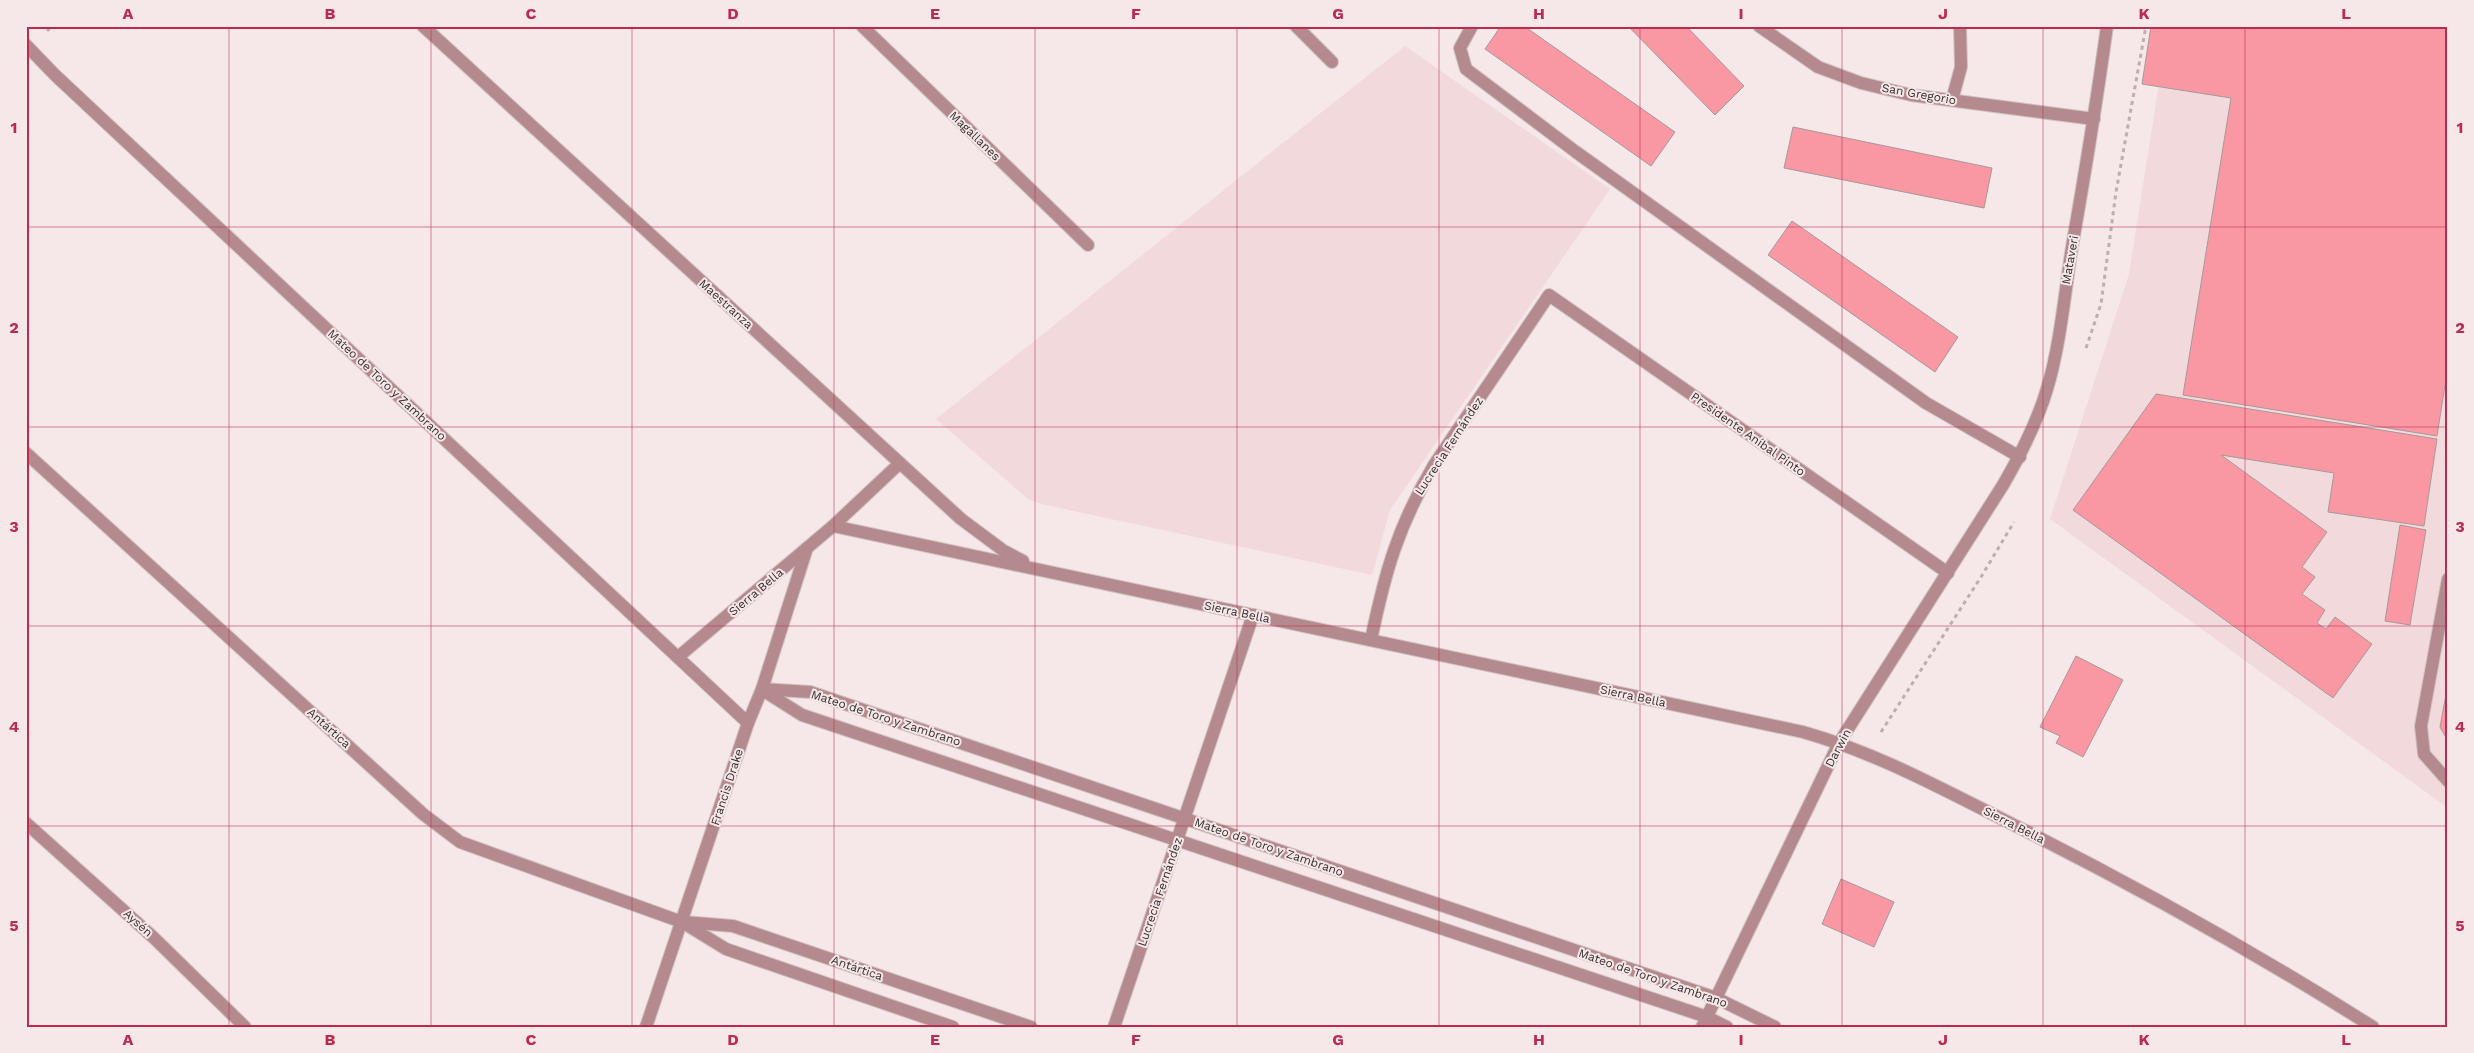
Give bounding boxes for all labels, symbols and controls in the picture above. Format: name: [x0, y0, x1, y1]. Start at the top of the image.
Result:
text: A: [123, 4, 134, 23]
text: B: [325, 4, 336, 23]
text: C: [526, 4, 537, 23]
text: D: [727, 4, 739, 23]
text: E: [930, 4, 940, 23]
text: F: [1131, 4, 1141, 23]
text: G: [1332, 4, 1344, 23]
text: H: [1533, 4, 1545, 23]
text: I: [1738, 4, 1744, 23]
text: J: [1938, 4, 1948, 23]
text: K: [2138, 4, 2150, 23]
text: L: [2341, 4, 2351, 23]
street label: San Gregorio: [1881, 81, 1957, 107]
street label: Magallanes: [947, 108, 1003, 164]
text: 1: [11, 118, 17, 137]
text: 1: [2457, 118, 2463, 137]
street label: Mataveri: [2059, 234, 2081, 286]
street label: Maestranza: [696, 276, 756, 332]
text: 2: [9, 318, 19, 337]
text: 2: [2455, 318, 2465, 337]
street label: Mateo de Toro y Zambrano: [325, 327, 449, 443]
street label: Presidente Aníbal Pinto: [1688, 389, 1808, 479]
street label: Lucrecia Fernández: [1412, 394, 1486, 498]
text: 3: [9, 517, 19, 536]
text: 3: [2455, 517, 2465, 536]
street label: Sierra Bella: [726, 565, 786, 619]
street label: Sierra Bella: [1203, 598, 1271, 626]
street label: Sierra Bella: [1599, 682, 1667, 710]
street label: Mateo de Toro y Zambrano: [809, 687, 963, 749]
street label: Antártica: [304, 705, 354, 751]
text: 4: [9, 717, 19, 736]
text: 4: [2455, 717, 2465, 736]
street label: Darwin: [1822, 727, 1854, 769]
street label: Francis Drake: [708, 747, 746, 827]
street label: Sierra Bella: [1981, 804, 2047, 847]
street label: Mateo de Toro y Zambrano: [1193, 815, 1345, 879]
street label: Lucrecia Fernández: [1135, 836, 1185, 948]
street label: Aysén: [121, 906, 155, 940]
text: 5: [9, 916, 19, 935]
text: 5: [2455, 916, 2465, 935]
street label: Mateo de Toro y Zambrano: [1577, 946, 1729, 1010]
street label: Antártica: [829, 953, 885, 983]
text: A: [123, 1030, 134, 1049]
text: B: [325, 1030, 336, 1049]
text: C: [526, 1030, 537, 1049]
text: D: [727, 1030, 739, 1049]
text: E: [930, 1030, 940, 1049]
text: F: [1131, 1030, 1141, 1049]
text: G: [1332, 1030, 1344, 1049]
text: H: [1533, 1030, 1545, 1049]
text: I: [1738, 1030, 1744, 1049]
text: J: [1938, 1030, 1948, 1049]
text: K: [2138, 1030, 2150, 1049]
text: L: [2341, 1030, 2351, 1049]

